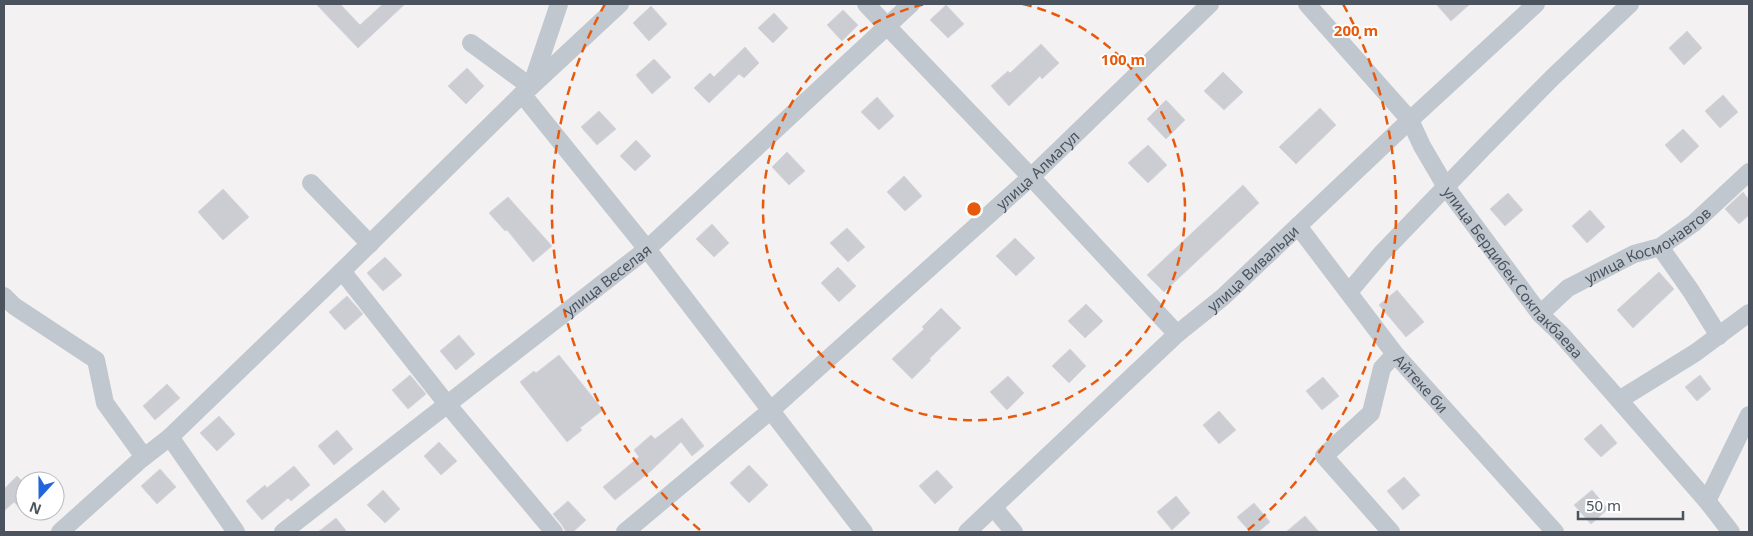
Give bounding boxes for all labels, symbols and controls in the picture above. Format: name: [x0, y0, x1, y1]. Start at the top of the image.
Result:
text: 200 m: [1334, 20, 1378, 40]
text: 100 m: [1101, 49, 1145, 69]
street label: улица Алмагул: [992, 126, 1083, 214]
street label: улица Бердибек Сокпакбаева: [1439, 182, 1588, 362]
centre of rings: [965, 200, 983, 218]
street label: улица Космонавтов: [1581, 203, 1715, 288]
street label: улица Вивальди: [1203, 221, 1303, 316]
street label: улица Веселая: [560, 239, 655, 320]
street label: Айтеке би: [1390, 350, 1453, 417]
north arrow: [15, 471, 65, 521]
scale bar: [1578, 488, 1683, 520]
text: 50 m: [1586, 495, 1621, 515]
text: N: [26, 498, 44, 520]

